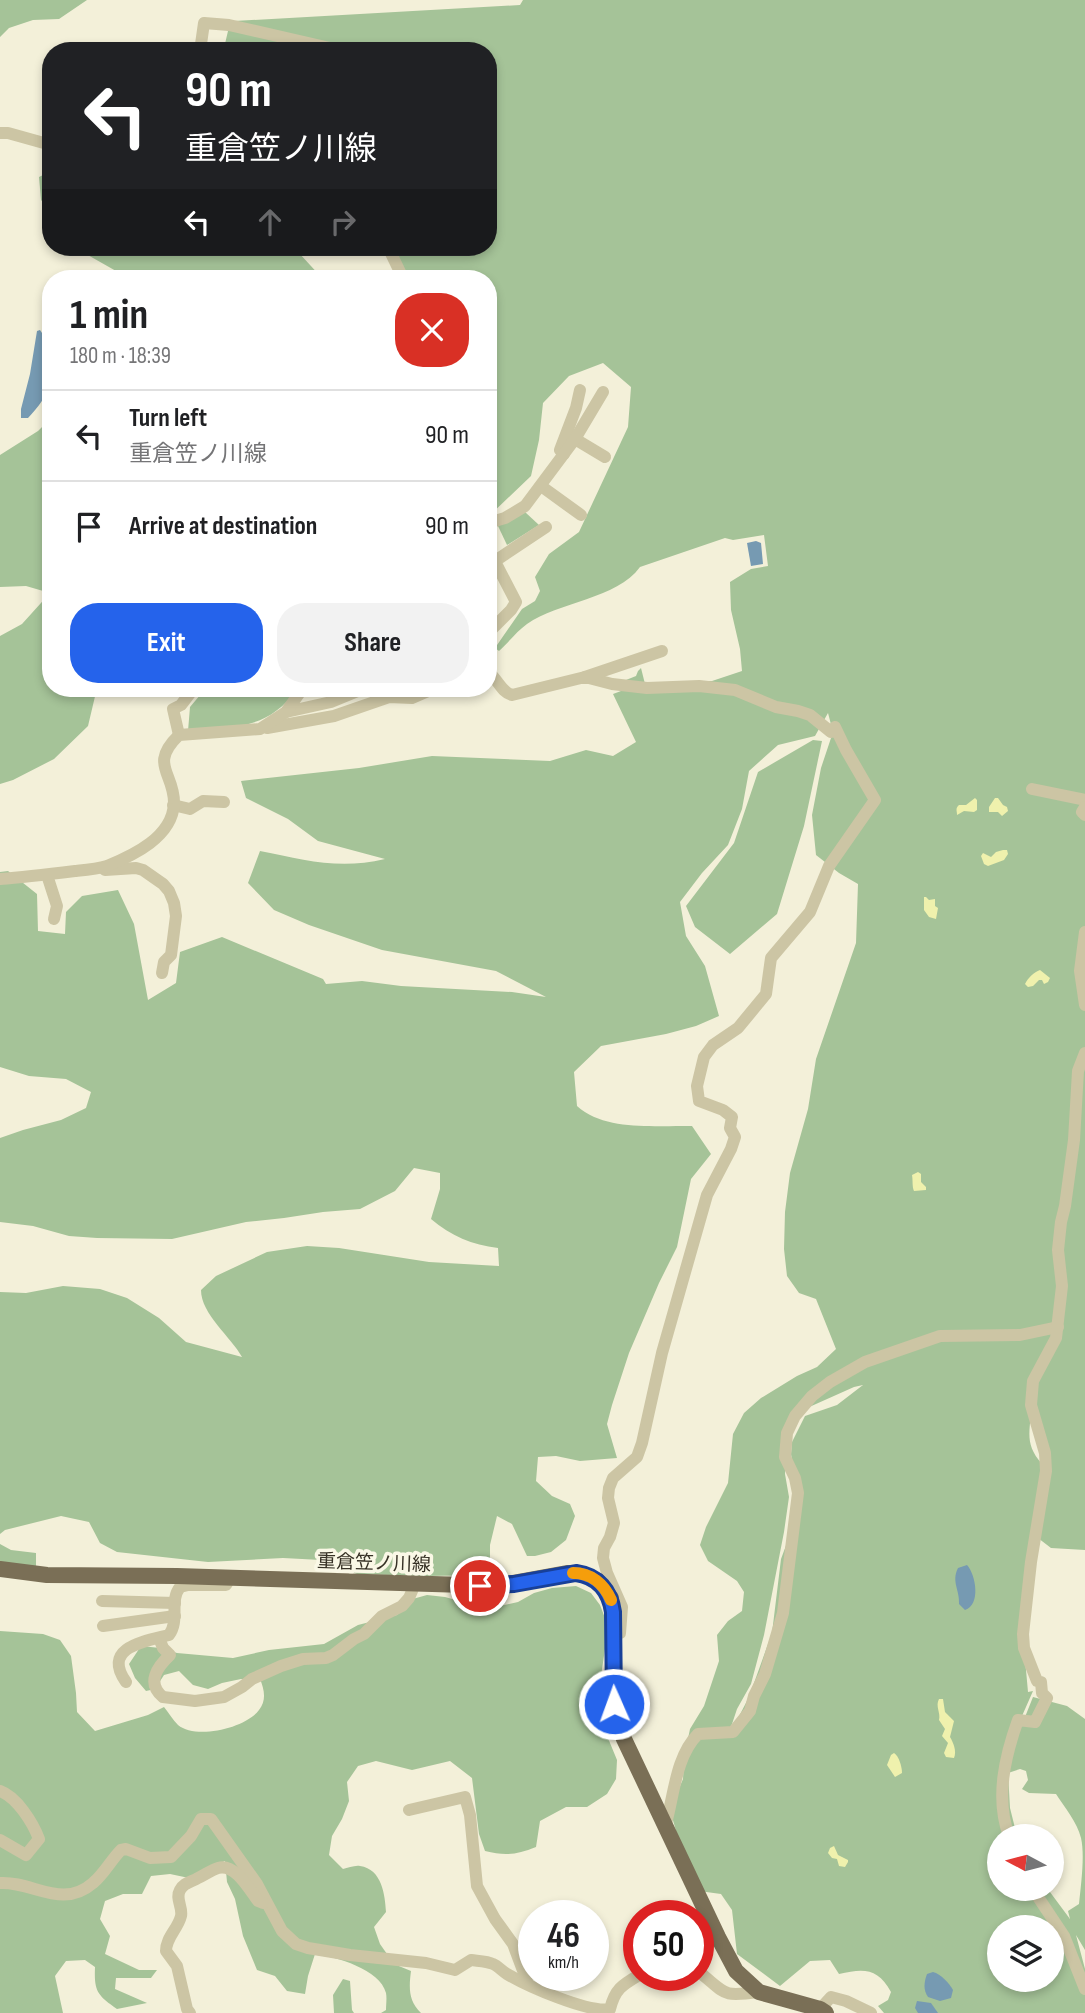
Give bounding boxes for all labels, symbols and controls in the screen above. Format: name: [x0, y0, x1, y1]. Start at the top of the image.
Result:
text: 90 m: [185, 62, 272, 121]
icon: left: [70, 70, 161, 161]
text: 重倉笠ノ川線: [185, 130, 377, 169]
icon: left: [178, 203, 216, 241]
icon: ahead: [251, 203, 289, 241]
icon: right: [324, 203, 362, 241]
text: 1 min: [70, 290, 148, 341]
button: close: [395, 293, 469, 367]
text: 180 m · 18:39: [70, 342, 171, 370]
text: Turn left: [129, 403, 207, 434]
icon: left: [70, 417, 108, 455]
text: 90 m: [425, 420, 469, 451]
text: 重倉笠ノ川線: [129, 440, 267, 468]
icon: arrive: [70, 508, 108, 546]
text: Arrive at destination: [129, 511, 317, 542]
text: 90 m: [425, 511, 469, 542]
button: Exit: [70, 603, 263, 683]
button: Share: [277, 603, 469, 683]
street label: 重倉笠ノ川線: [317, 1550, 431, 1577]
pin: [450, 1556, 510, 1616]
icon: arrive: [461, 1567, 499, 1605]
position arrow: [577, 1667, 651, 1741]
north arrow: [987, 1824, 1064, 1900]
map controls: [987, 1824, 1064, 1992]
speed limit sign: 50: [623, 1900, 714, 1991]
text: 46: [547, 1915, 580, 1958]
button: layers: [987, 1915, 1064, 1992]
text: km/h: [548, 1952, 579, 1973]

